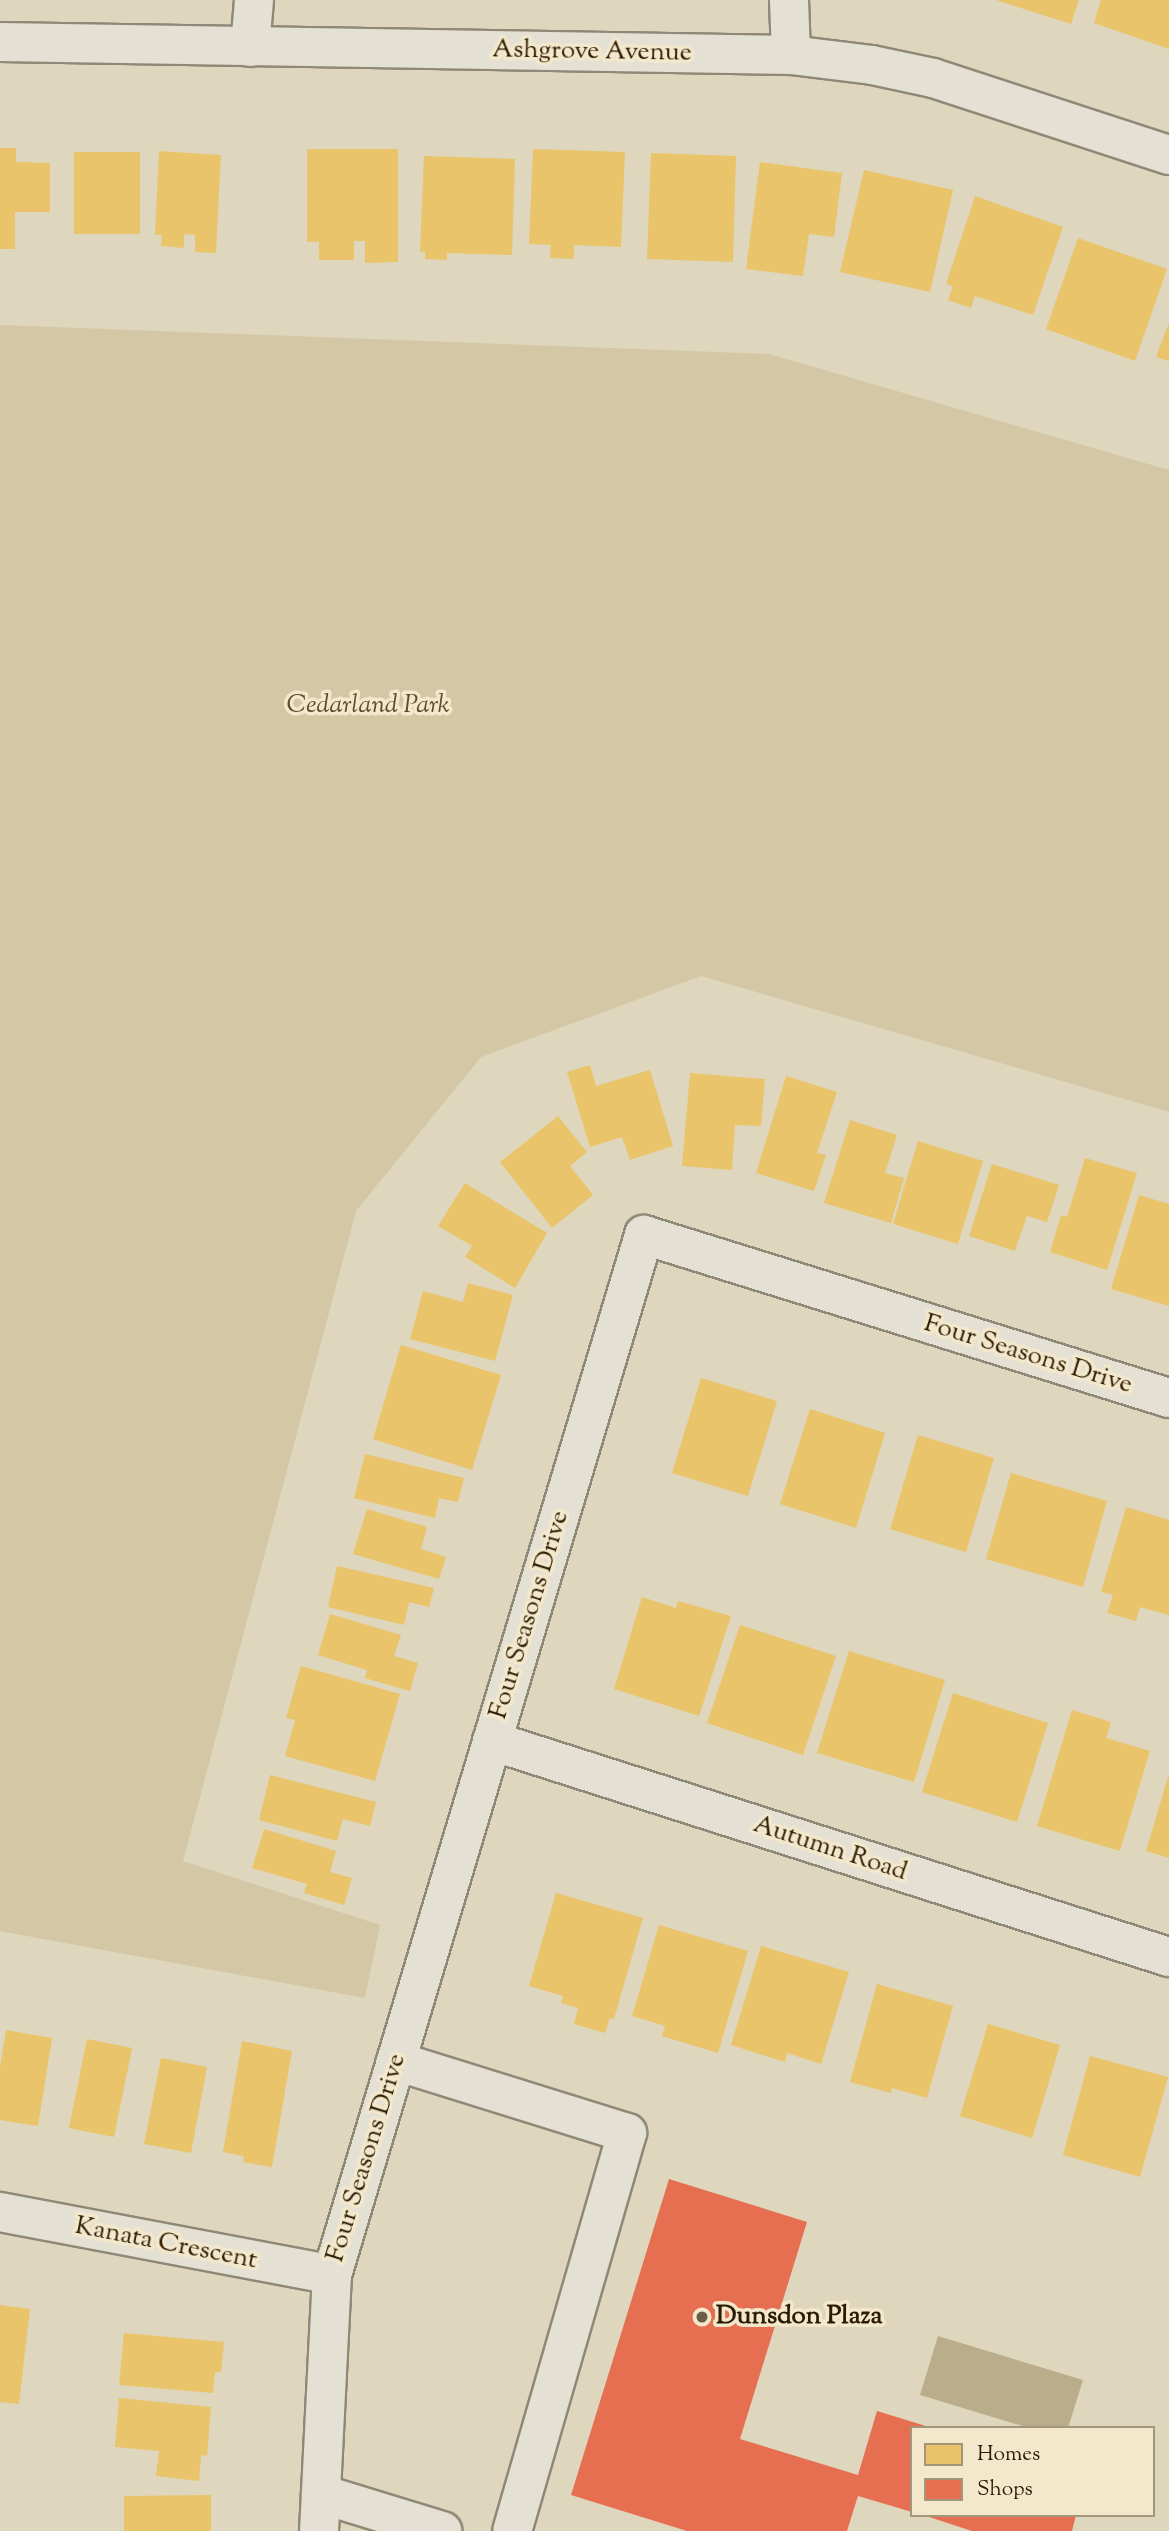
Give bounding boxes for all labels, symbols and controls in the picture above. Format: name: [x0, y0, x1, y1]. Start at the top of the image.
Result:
street label: Ashgrove Avenue: [492, 35, 692, 69]
park label: Cedarland Park: [286, 690, 450, 722]
street label: Four Seasons Drive: [920, 1308, 1136, 1402]
street label: Four Seasons Drive: [483, 1507, 577, 1723]
street label: Autumn Road: [749, 1809, 911, 1889]
street label: Four Seasons Drive: [320, 2050, 414, 2266]
street label: Kanata Crescent: [72, 2211, 260, 2277]
place label: Dunsdon Plaza: [716, 2301, 882, 2333]
marker: Dunsdon Plaza: [694, 2309, 710, 2325]
legend: [910, 2426, 1155, 2517]
text: Homes: [977, 2440, 1040, 2470]
text: Shops: [977, 2475, 1033, 2505]

